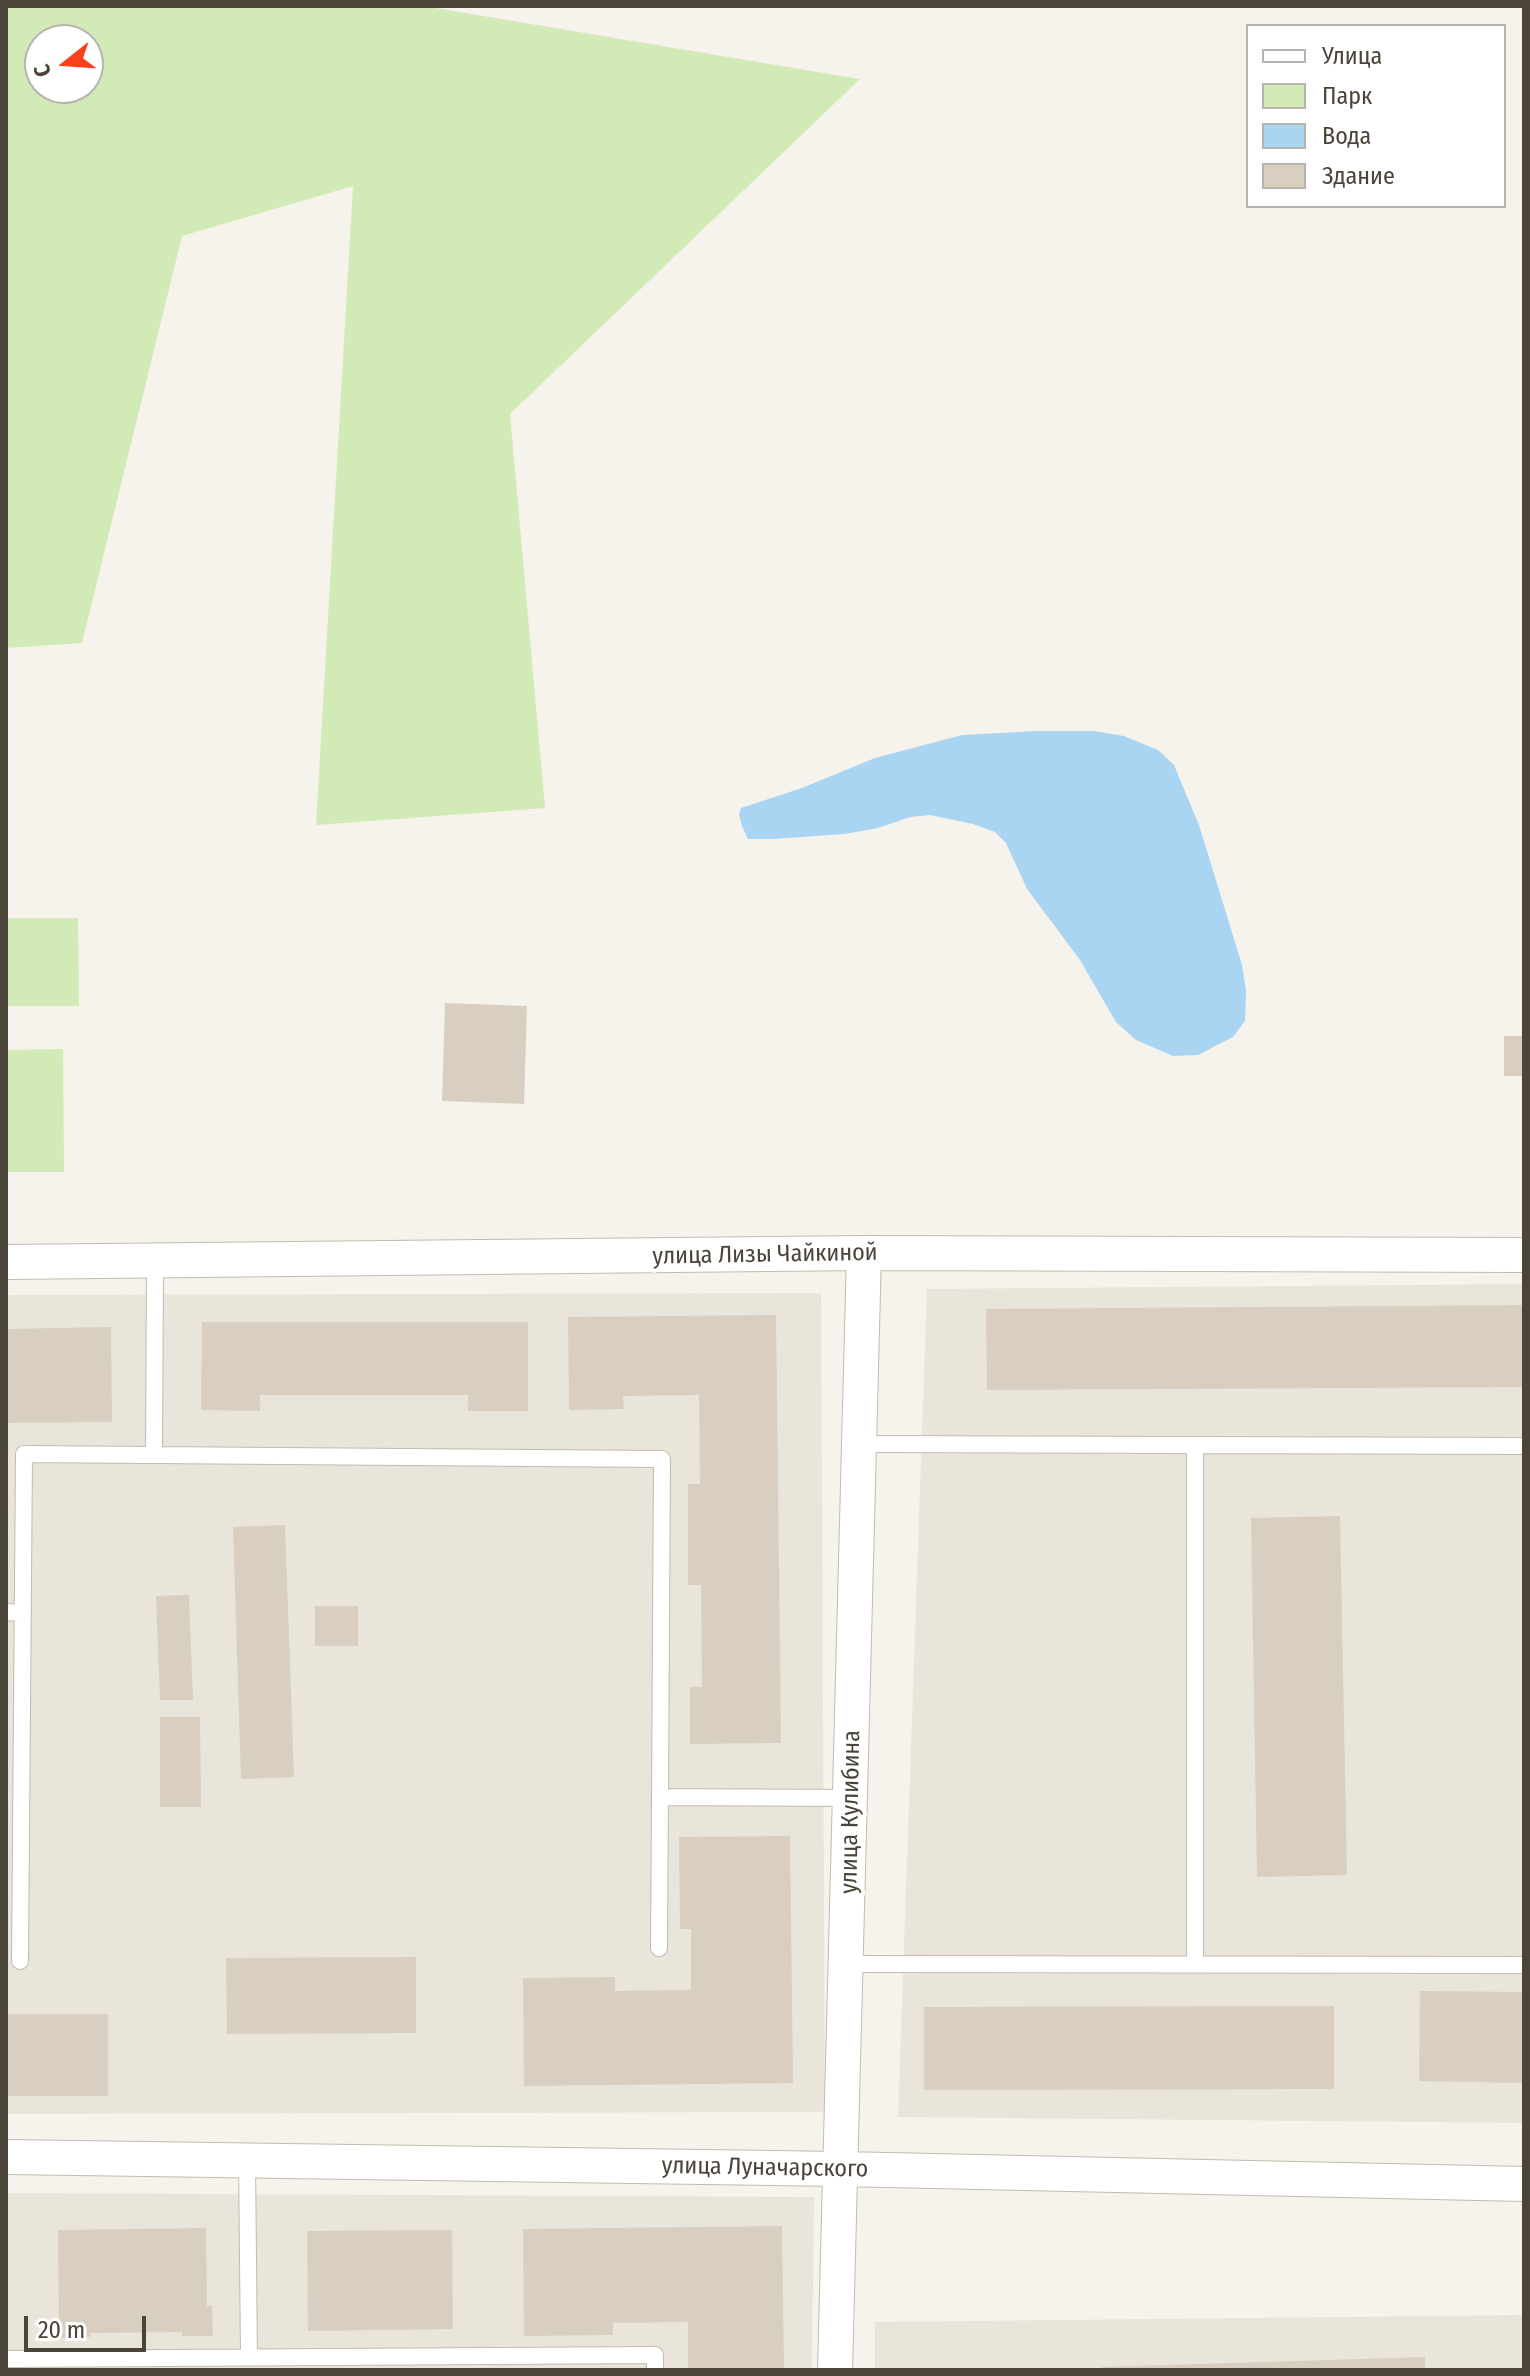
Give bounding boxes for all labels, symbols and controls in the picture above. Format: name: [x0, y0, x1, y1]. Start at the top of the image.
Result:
north arrow: [24, 24, 104, 104]
legend: [1246, 24, 1506, 208]
text: Улица: [1322, 42, 1382, 70]
text: С: [28, 61, 57, 80]
text: Парк: [1322, 82, 1372, 110]
text: Вода: [1322, 122, 1371, 150]
text: Здание: [1322, 162, 1395, 190]
street label: улица Лизы Чайкиной: [652, 1239, 878, 1271]
street label: улица Кулибина: [835, 1730, 867, 1894]
street label: улица Луначарского: [661, 2152, 869, 2184]
scale bar: [28, 2300, 150, 2350]
text: 20 m: [38, 2316, 85, 2344]

